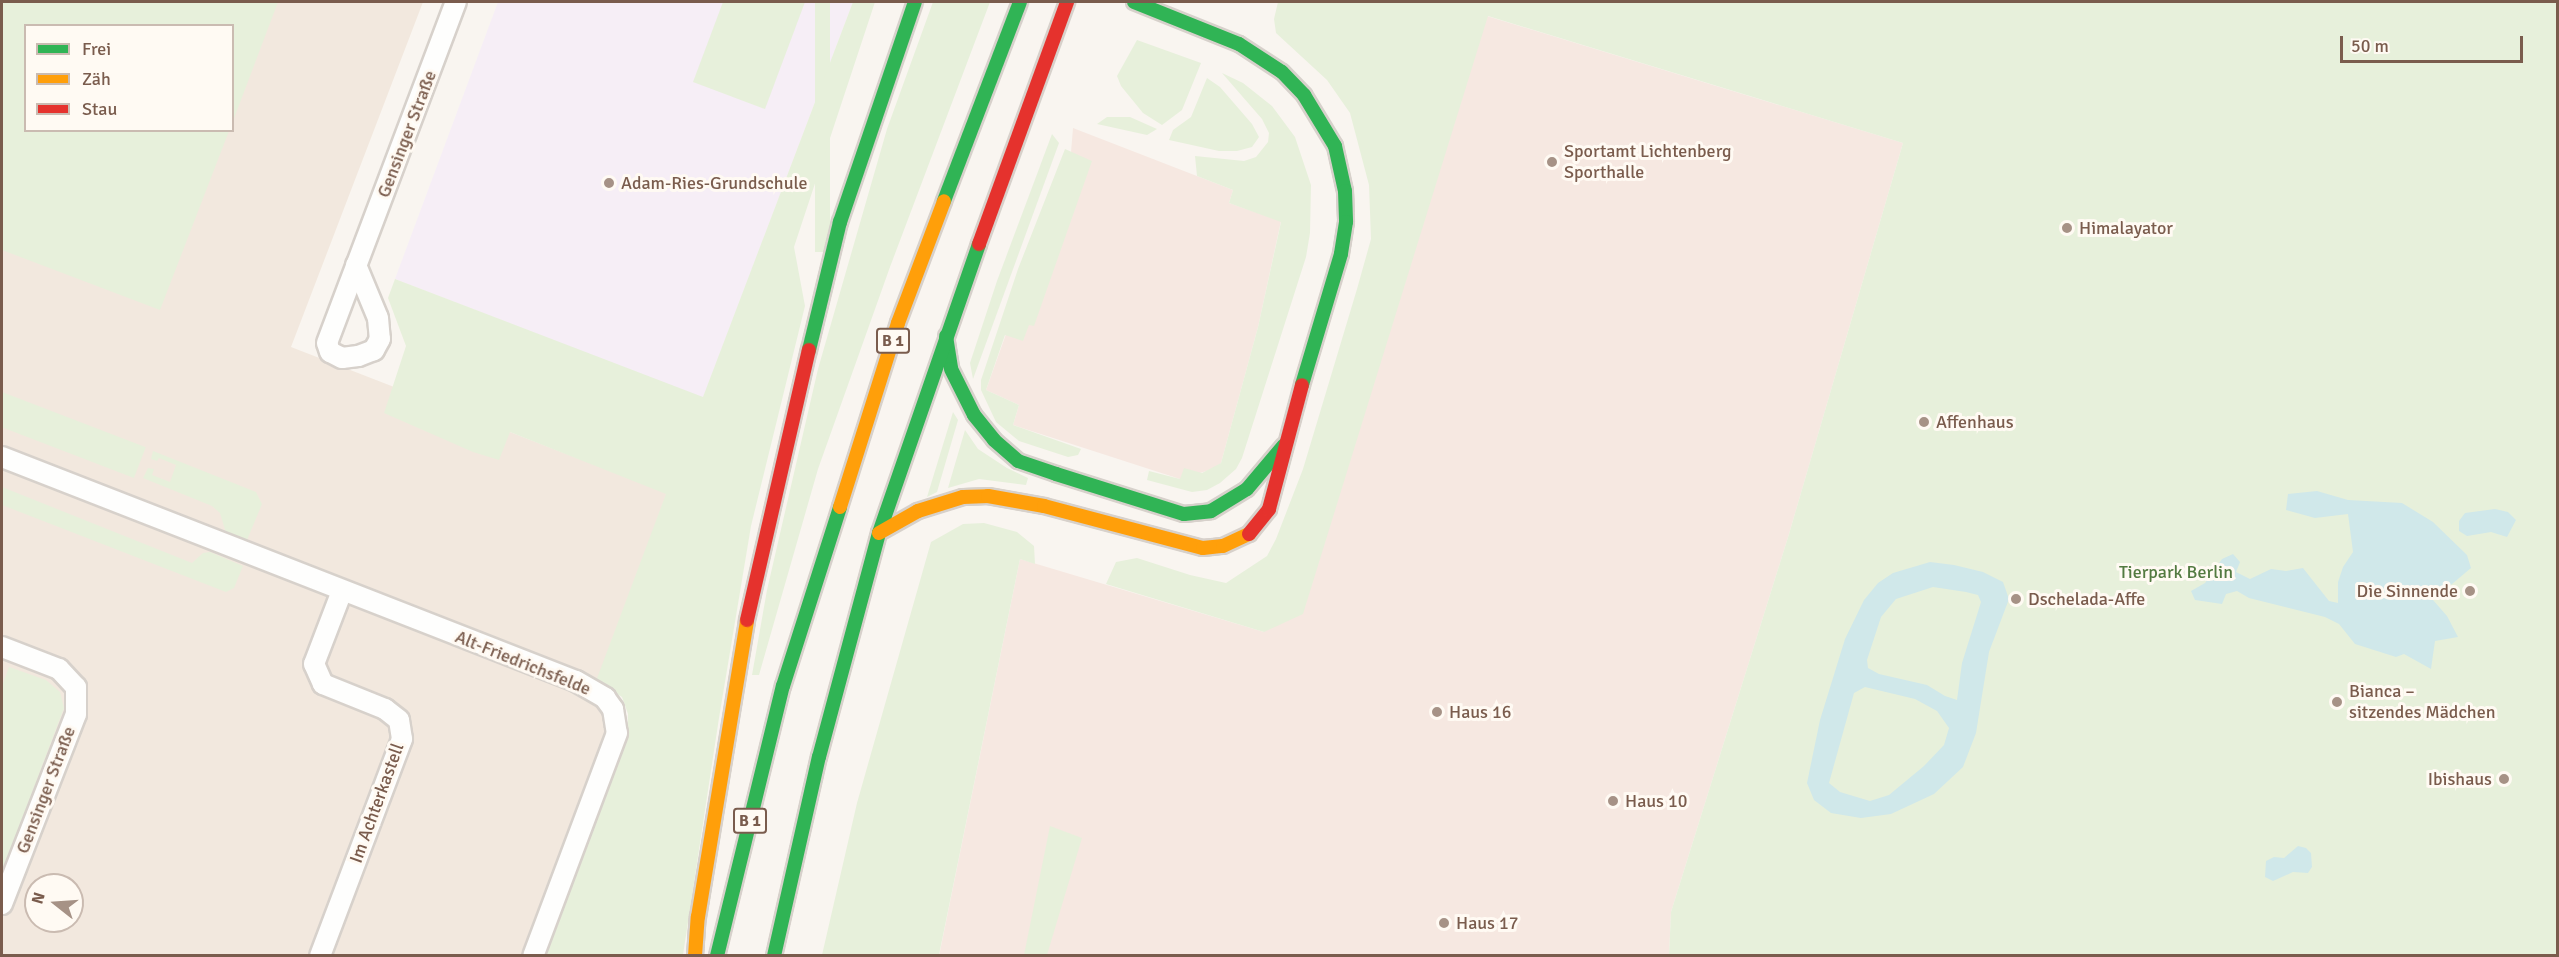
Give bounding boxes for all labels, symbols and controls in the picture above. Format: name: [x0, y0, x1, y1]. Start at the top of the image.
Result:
legend: [24, 24, 234, 132]
scale bar: [2343, 24, 2526, 62]
text: 50 m: [2351, 35, 2389, 57]
text: Frei: [82, 38, 111, 60]
street label: Gensinger Straße: [373, 67, 441, 201]
text: Zäh: [82, 68, 111, 90]
text: Stau: [82, 98, 117, 120]
place label: Sportamt Lichtenberg Sporthalle: [1564, 141, 1732, 184]
marker: Sportamt Lichtenberg Sporthalle: [1545, 155, 1559, 169]
place label: Adam-Ries-Grundschule: [621, 172, 808, 194]
marker: Adam-Ries-Grundschule: [602, 176, 616, 190]
place label: Himalayator: [2079, 217, 2173, 239]
marker: Himalayator: [2060, 221, 2074, 235]
road number: B 1: [875, 328, 911, 354]
place label: Affenhaus: [1936, 411, 2014, 433]
marker: Affenhaus: [1917, 415, 1931, 429]
park label: Tierpark Berlin: [2119, 561, 2233, 583]
place label: Die Sinnende: [2357, 580, 2458, 602]
marker: Die Sinnende: [2463, 584, 2477, 598]
place label: Dschelada-Affe: [2028, 588, 2145, 610]
marker: Dschelada-Affe: [2009, 592, 2023, 606]
street label: Alt-Friedrichsfelde: [452, 626, 594, 700]
place label: Bianca – sitzendes Mädchen: [2349, 681, 2495, 724]
marker: Bianca – sitzendes Mädchen: [2330, 695, 2344, 709]
place label: Haus 16: [1449, 701, 1511, 723]
marker: Haus 16: [1430, 705, 1444, 719]
street label: Gensinger Straße: [12, 723, 80, 857]
street label: Im Achterkastell: [345, 740, 409, 866]
place label: Ibishaus: [2428, 768, 2492, 790]
marker: Ibishaus: [2497, 772, 2511, 786]
place label: Haus 10: [1625, 790, 1687, 812]
marker: Haus 10: [1606, 794, 1620, 808]
road number: B 1: [732, 808, 768, 834]
north arrow: [24, 873, 84, 933]
text: N: [28, 890, 50, 907]
place label: Haus 17: [1456, 912, 1518, 934]
marker: Haus 17: [1437, 916, 1451, 930]

